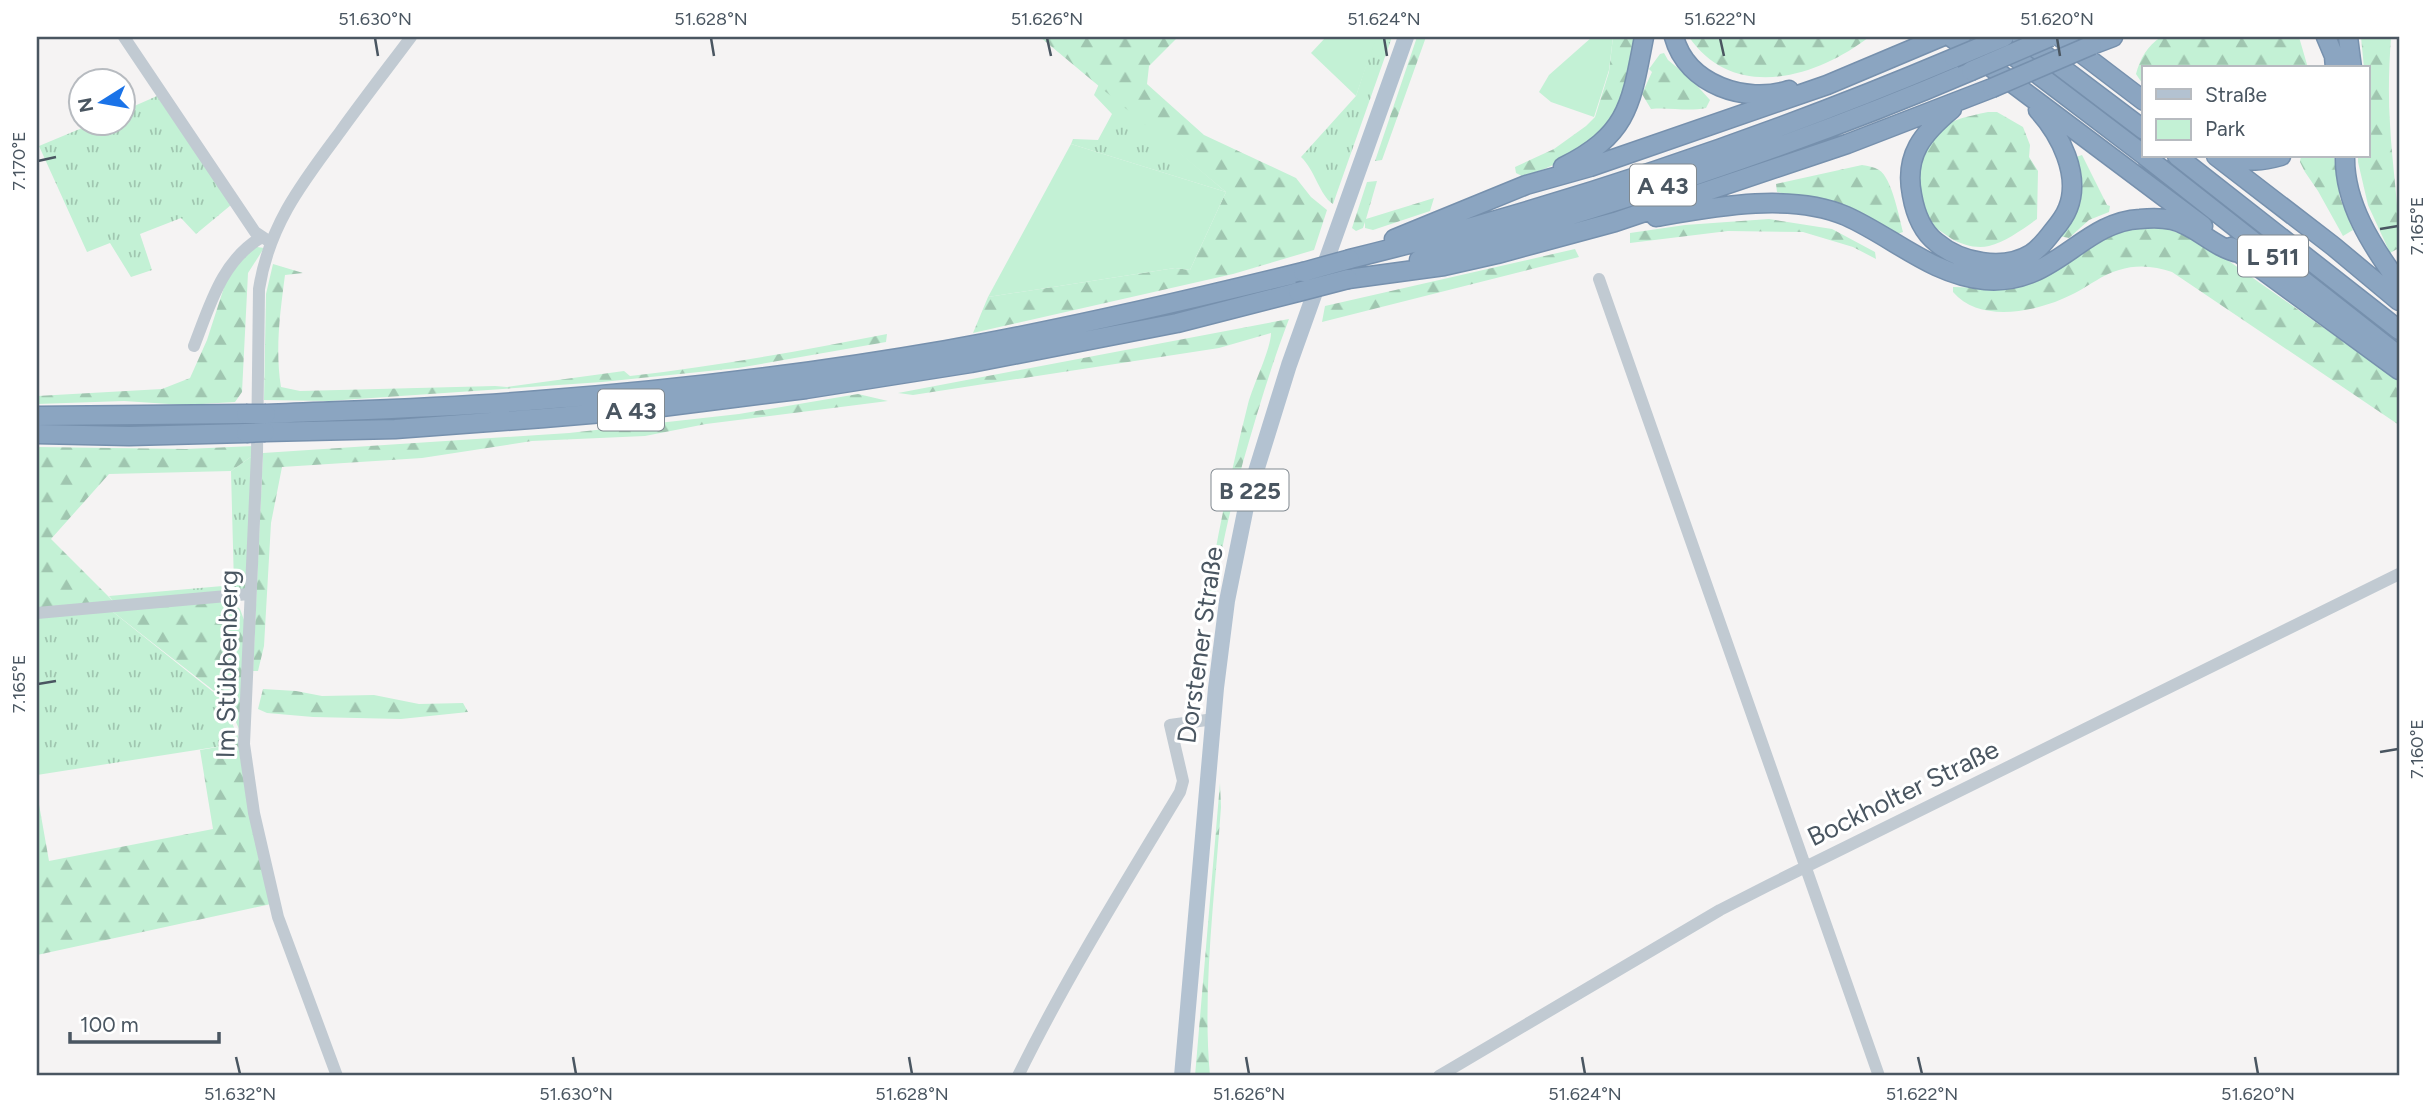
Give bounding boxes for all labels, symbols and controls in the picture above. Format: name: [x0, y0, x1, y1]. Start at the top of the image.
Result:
text: 51.630°N: [338, 8, 412, 30]
text: 51.628°N: [674, 8, 748, 30]
text: 51.626°N: [1011, 8, 1083, 30]
text: 51.624°N: [1347, 8, 1421, 30]
text: 51.622°N: [1684, 8, 1756, 30]
text: 51.620°N: [2020, 8, 2094, 30]
north arrow: [66, 66, 136, 136]
legend: [2142, 66, 2370, 158]
text: Straße: [2205, 82, 2267, 107]
text: N: [73, 96, 98, 115]
text: Park: [2205, 116, 2246, 141]
text: 7.170°E: [8, 131, 30, 191]
road number: A 43: [1630, 164, 1696, 205]
text: 7.165°E: [2406, 197, 2428, 255]
road number: L 511: [2238, 235, 2308, 276]
road number: A 43: [598, 390, 664, 430]
road number: B 225: [1212, 470, 1288, 510]
street label: Dorstener Straße: [1170, 545, 1230, 745]
street label: Im Stübbenberg: [209, 569, 245, 759]
text: 7.165°E: [8, 655, 30, 713]
text: 7.160°E: [2406, 719, 2428, 779]
street label: Bockholter Straße: [1802, 733, 2004, 853]
scale bar: [70, 1001, 219, 1045]
text: 100 m: [80, 1012, 139, 1037]
text: 51.632°N: [204, 1083, 276, 1105]
text: 51.630°N: [539, 1083, 613, 1105]
text: 51.628°N: [875, 1083, 949, 1105]
text: 51.626°N: [1213, 1083, 1285, 1105]
text: 51.624°N: [1548, 1083, 1622, 1105]
text: 51.622°N: [1886, 1083, 1958, 1105]
text: 51.620°N: [2221, 1083, 2295, 1105]

